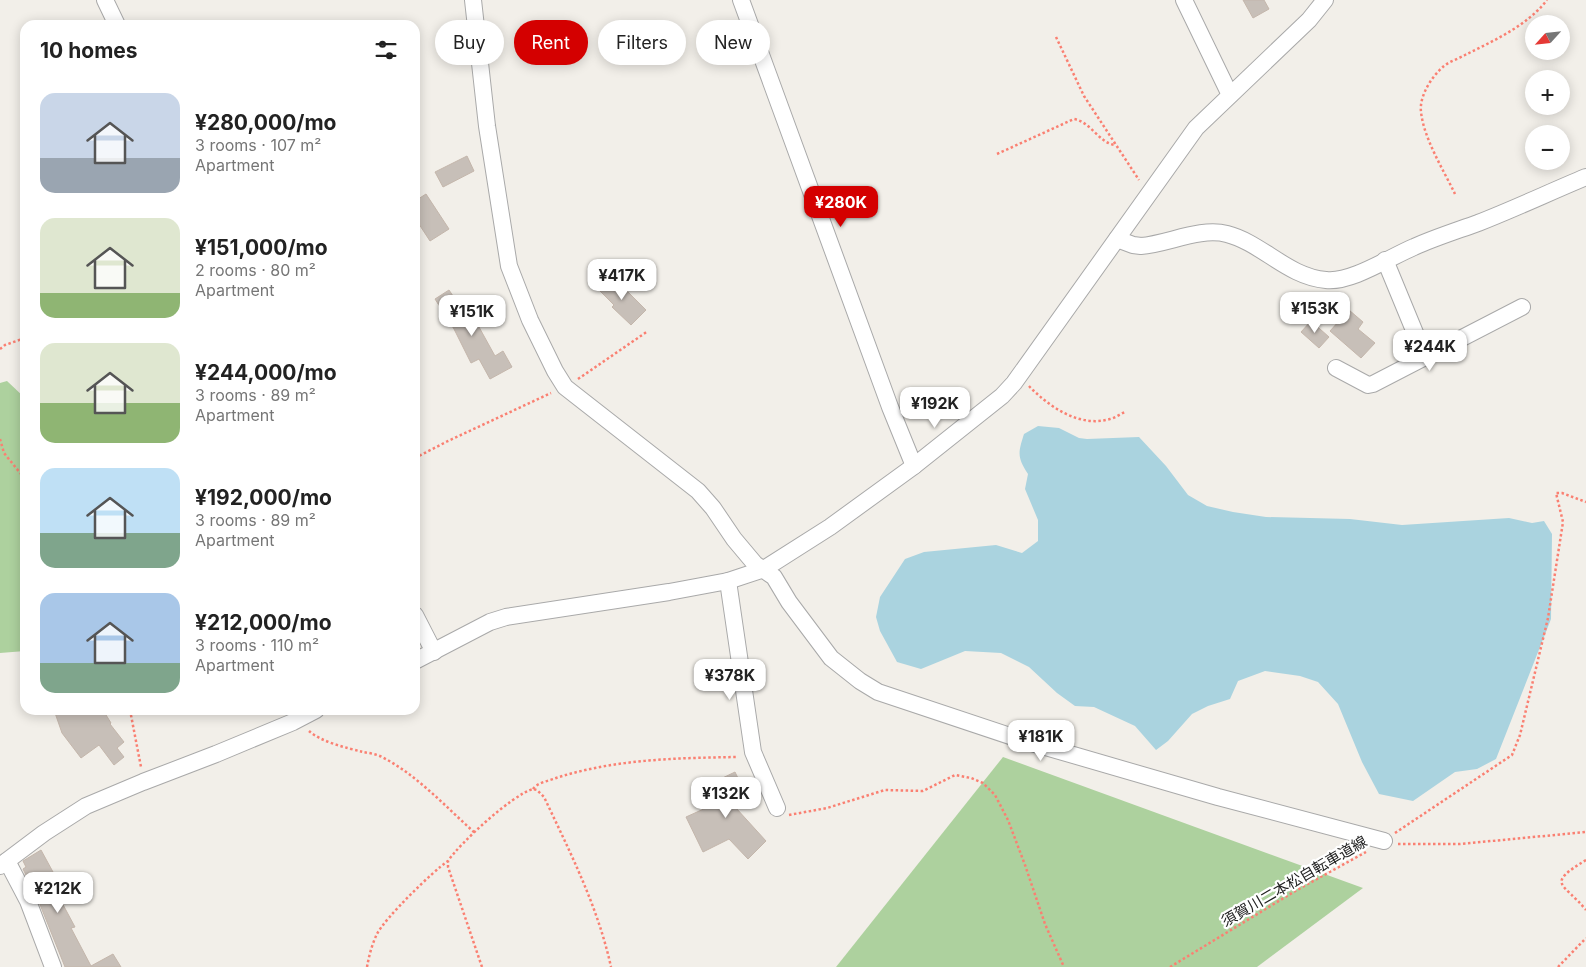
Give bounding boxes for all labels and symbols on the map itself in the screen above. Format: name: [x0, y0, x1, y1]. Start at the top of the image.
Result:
north arrow: [1525, 15, 1570, 60]
pin: ¥280K: [806, 186, 876, 228]
pin: ¥417K: [587, 258, 657, 301]
pin: ¥153K: [1280, 292, 1350, 334]
pin: ¥151K: [437, 294, 507, 337]
pin: ¥244K: [1395, 330, 1465, 372]
pin: ¥192K: [900, 386, 970, 429]
pin: ¥378K: [695, 658, 765, 701]
pin: ¥181K: [1006, 720, 1076, 762]
pin: ¥132K: [691, 776, 761, 819]
street label: 須賀川二本松自転車道線: [1218, 832, 1370, 930]
pin: ¥212K: [23, 872, 93, 914]

